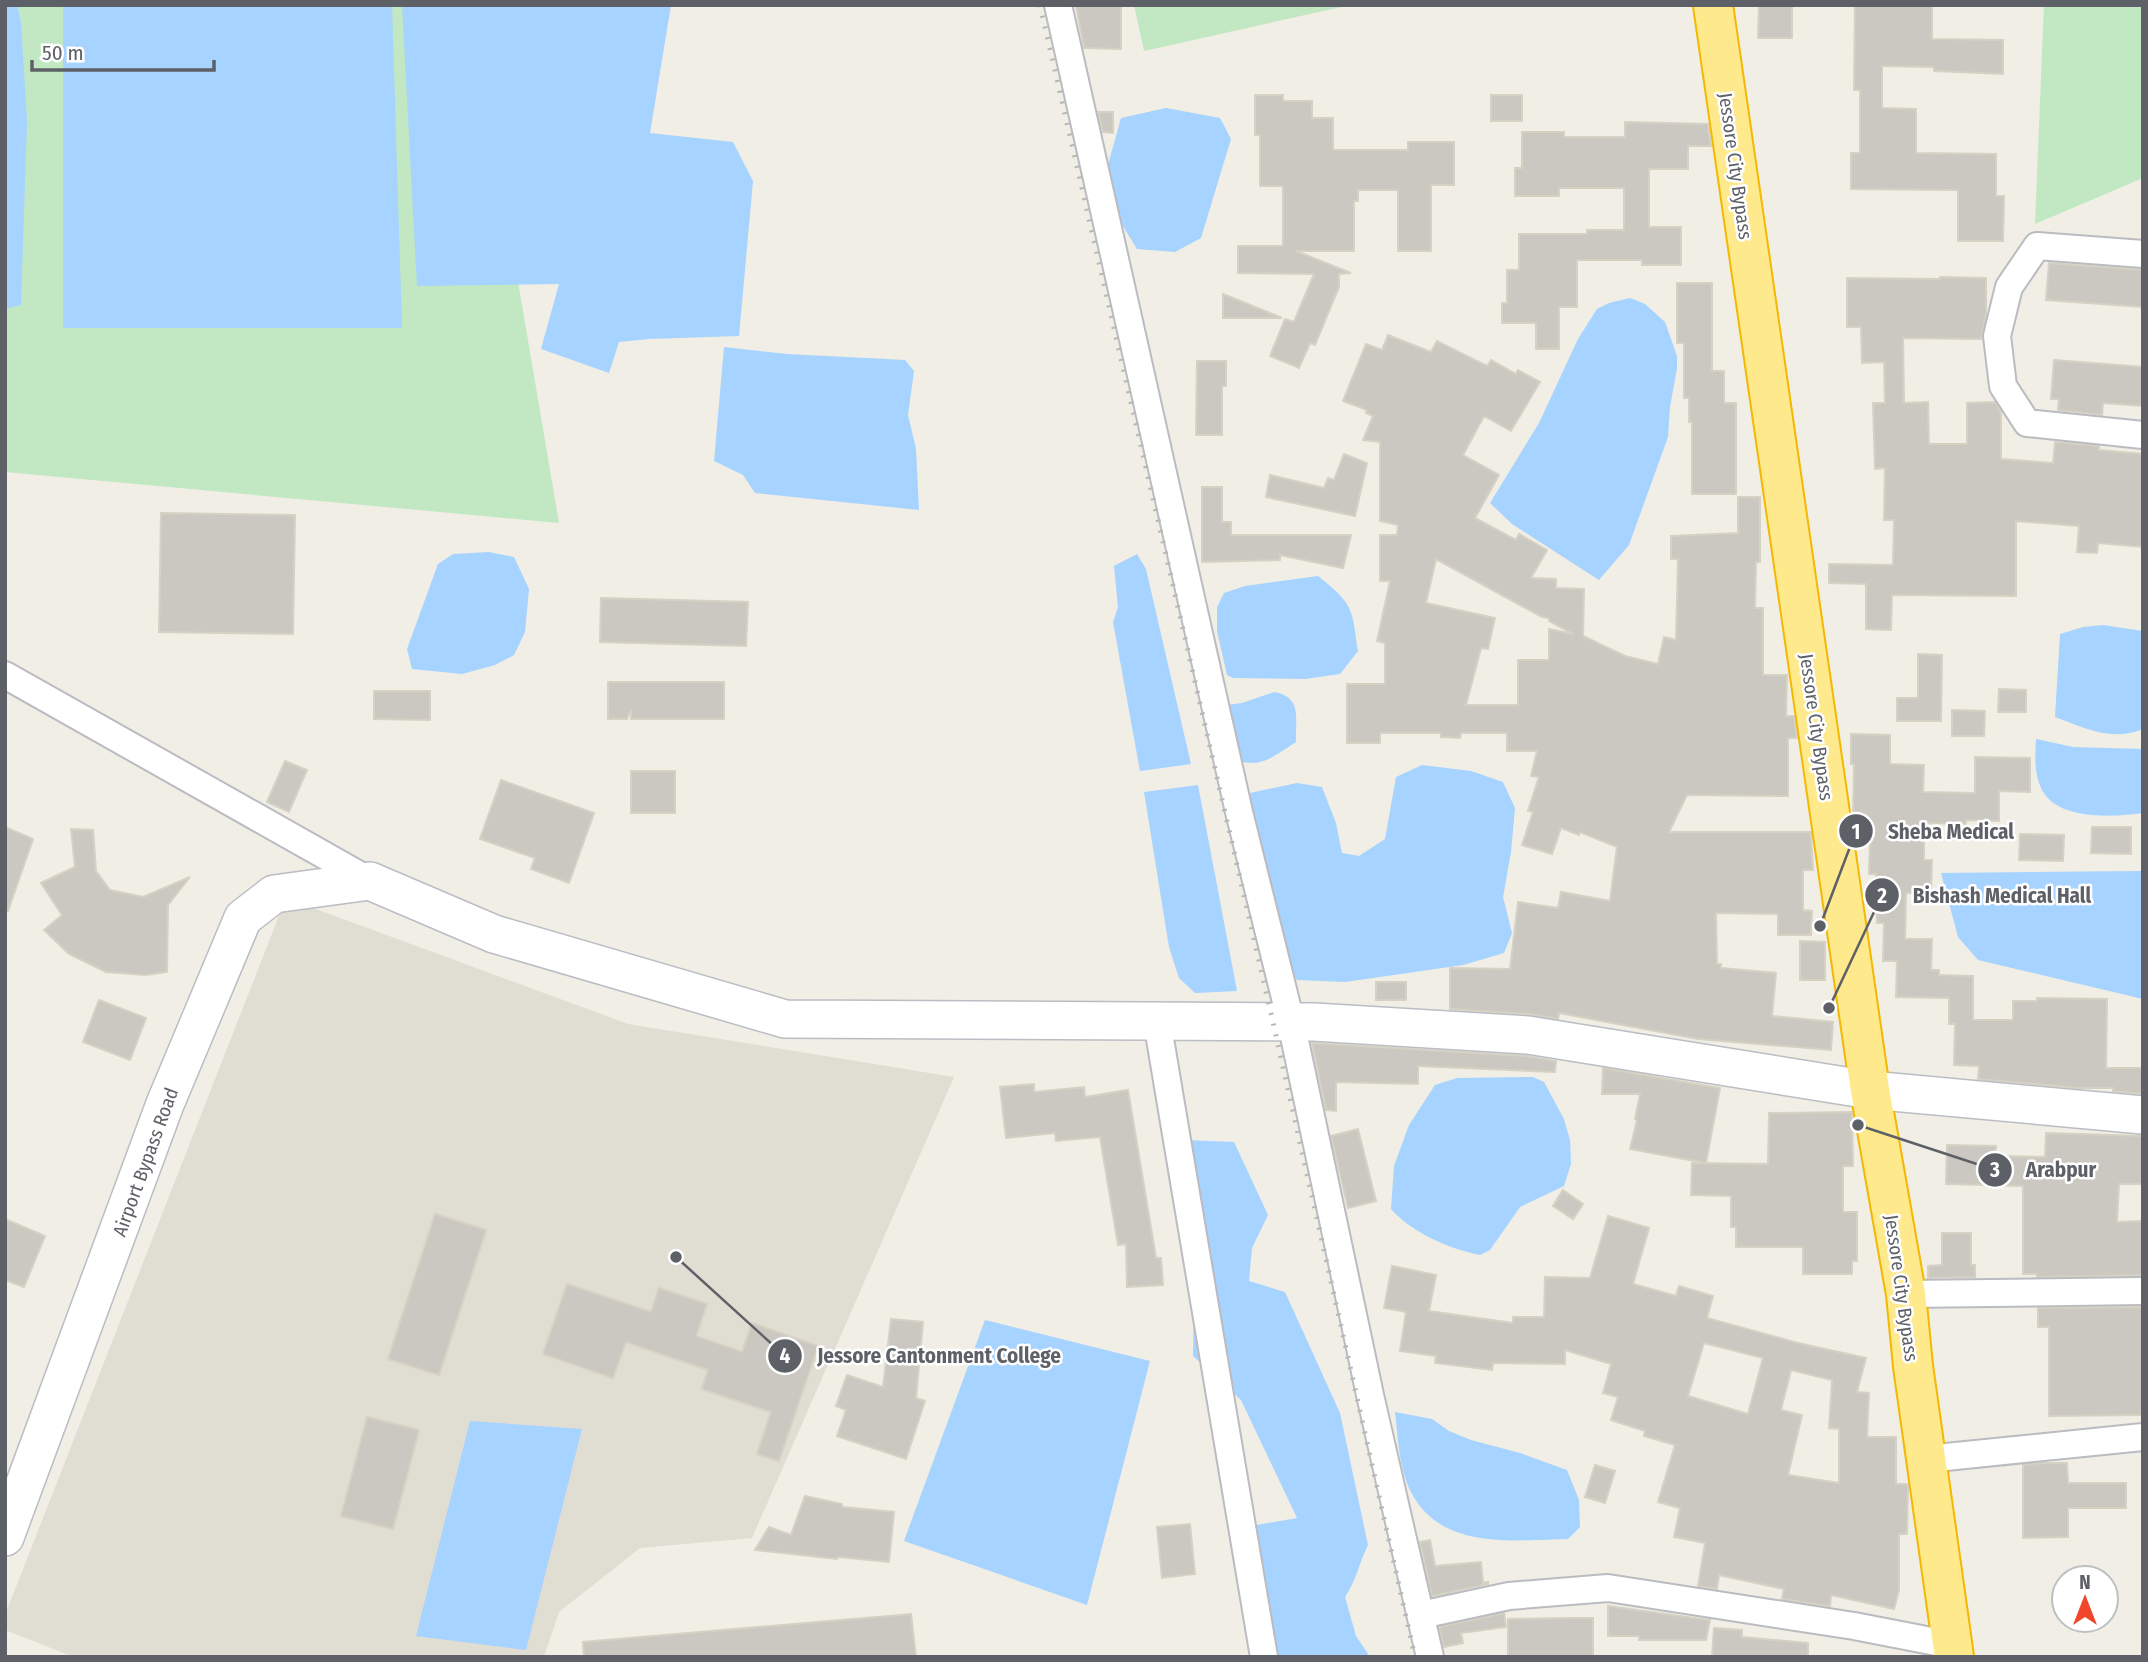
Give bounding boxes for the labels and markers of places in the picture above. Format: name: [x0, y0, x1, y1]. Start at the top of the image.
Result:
callout: Sheba Medical: [1839, 810, 2028, 852]
callout: Bishash Medical Hall: [1864, 874, 2106, 916]
callout: Arabpur: [1977, 1149, 2110, 1191]
callout: Jessore Cantonment College: [768, 1335, 1075, 1377]

